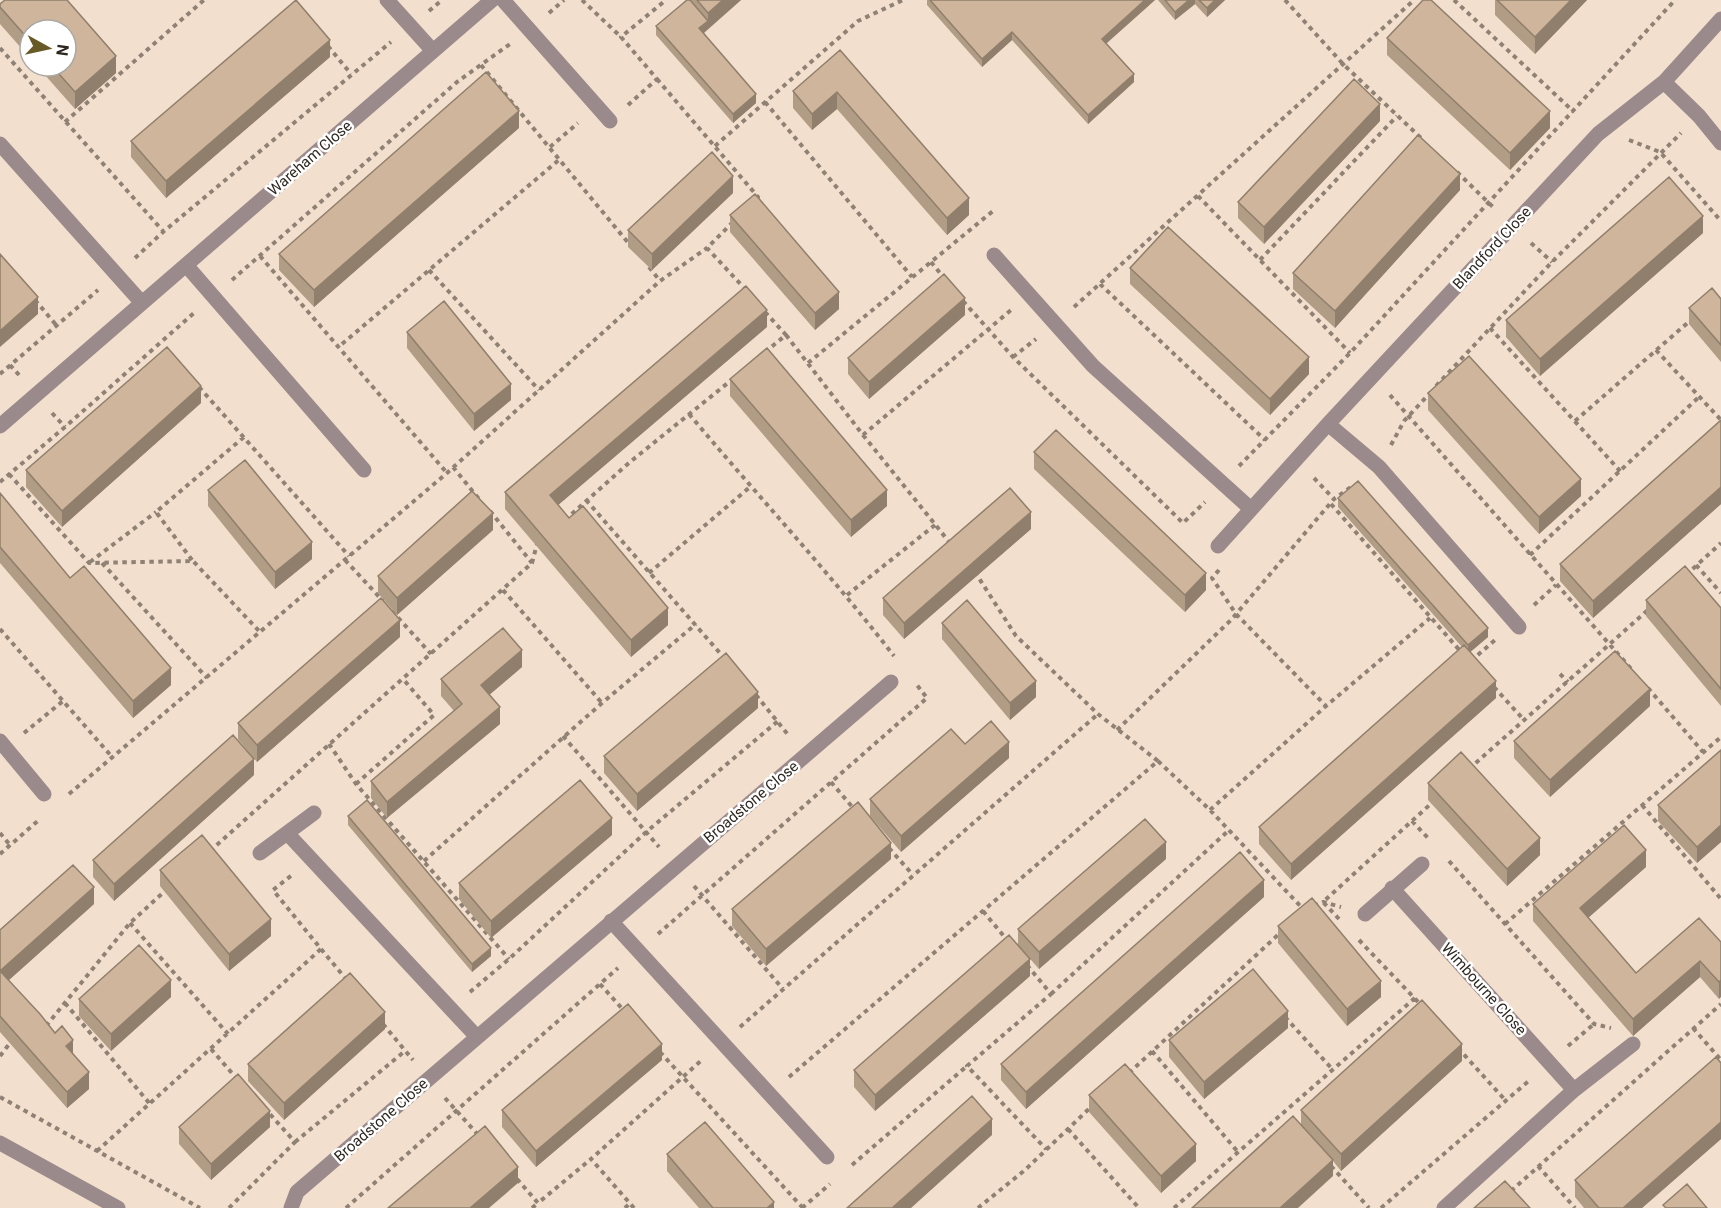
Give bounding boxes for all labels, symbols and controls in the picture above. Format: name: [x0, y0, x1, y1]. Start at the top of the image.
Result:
north arrow: [18, 18, 78, 78]
text: N: [52, 43, 73, 57]
street label: Wareham Close: [264, 117, 356, 199]
street label: Blandford Close: [1449, 203, 1535, 293]
street label: Broadstone Close: [700, 757, 802, 847]
street label: Wimbourne Close: [1438, 939, 1530, 1039]
street label: Broadstone Close: [331, 1074, 432, 1166]

